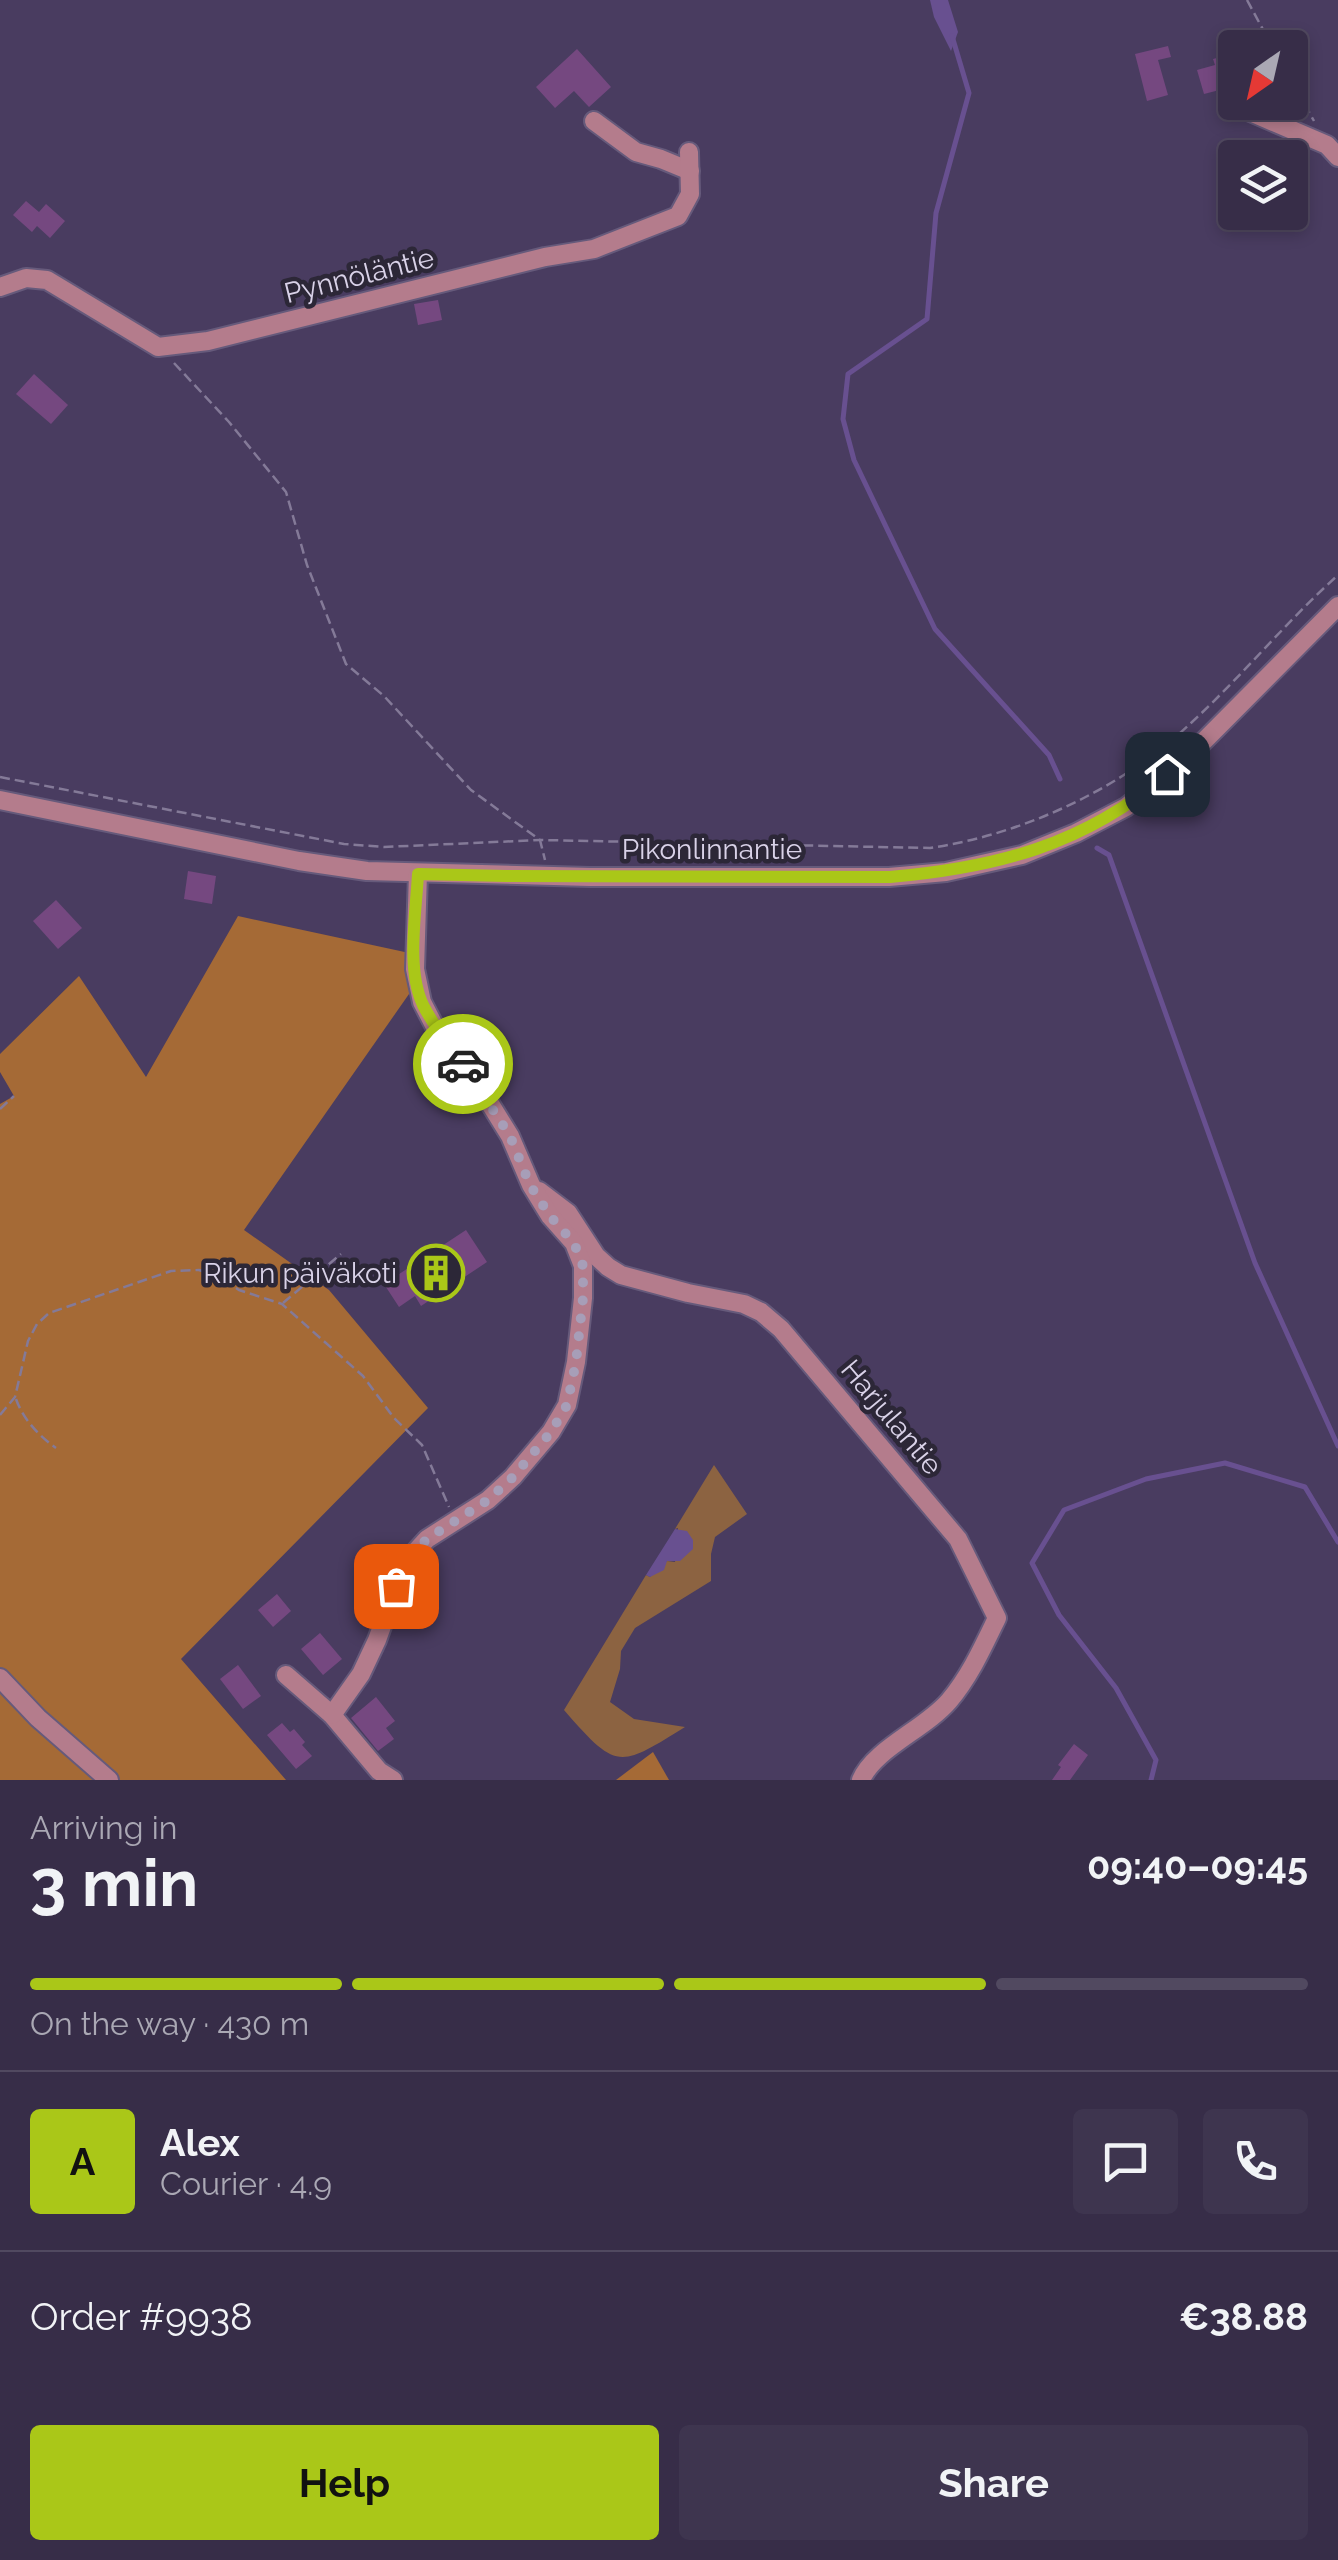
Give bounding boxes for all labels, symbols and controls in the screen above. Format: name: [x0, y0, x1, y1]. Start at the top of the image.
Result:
north arrow: [1218, 30, 1308, 120]
map controls: [1218, 30, 1308, 230]
button: layers: [1218, 140, 1308, 230]
street label: Pynnöläntie: [281, 241, 437, 310]
pin: [1125, 732, 1210, 817]
icon: home: [1140, 747, 1195, 802]
street label: Pikonlinnantie: [622, 833, 802, 866]
courier: [413, 1014, 513, 1114]
icon: car: [436, 1037, 491, 1092]
building icon: Rikun päiväkoti: [406, 1243, 466, 1303]
place label: Rikun päiväkoti: [203, 1257, 397, 1290]
street label: Harjulantie: [834, 1353, 949, 1481]
pin: [354, 1544, 439, 1629]
icon: bag: [369, 1559, 424, 1614]
text: Arriving in: [30, 1809, 177, 1846]
text: 09:40–09:45: [1087, 1843, 1308, 1888]
text: 3 min: [30, 1845, 198, 1921]
text: On the way · 430 m: [30, 2005, 309, 2042]
button: chat: [1073, 2109, 1178, 2214]
button: phone: [1203, 2109, 1308, 2214]
text: Alex: [160, 2120, 240, 2165]
text: A: [70, 2139, 95, 2184]
text: Courier · 4.9: [160, 2165, 332, 2202]
text: Order #9938: [30, 2294, 253, 2339]
text: €38.88: [1179, 2294, 1308, 2339]
button: Help: [30, 2425, 659, 2540]
button: Share: [679, 2425, 1308, 2540]

